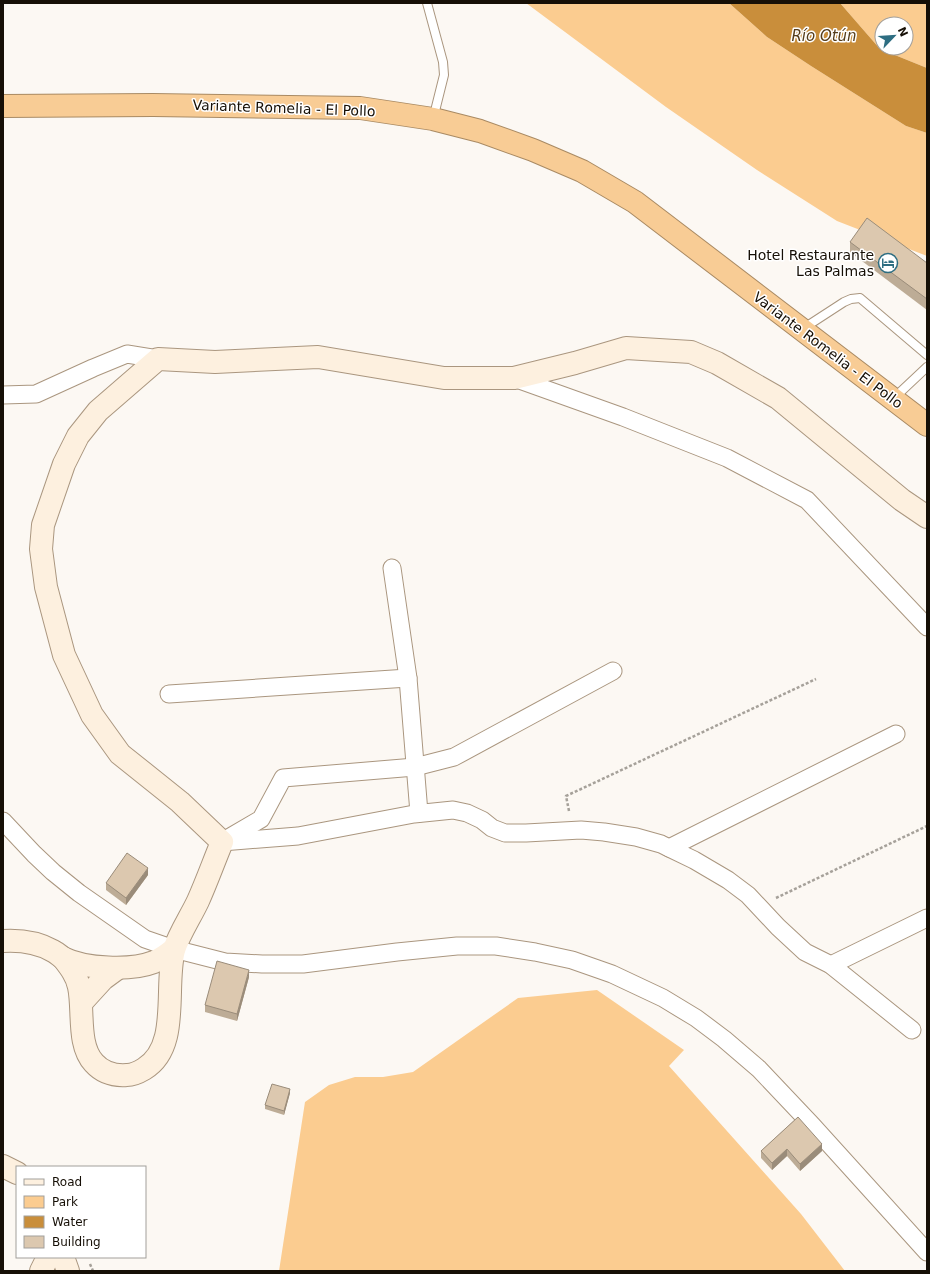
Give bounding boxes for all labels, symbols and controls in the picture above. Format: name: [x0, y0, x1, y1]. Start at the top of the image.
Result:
north arrow: [874, 16, 914, 56]
text: N: [895, 25, 910, 39]
water label: Río Otún: [791, 27, 857, 45]
street label: Variante Romelia - El Pollo: [192, 97, 376, 119]
place label: Hotel Restaurante Las Palmas: [747, 247, 874, 279]
hotel icon: Hotel Restaurante Las Palmas: [877, 252, 899, 274]
street label: Variante Romelia - El Pollo: [750, 289, 906, 411]
legend: [16, 1166, 146, 1258]
text: Road: [52, 1175, 82, 1189]
text: Park: [52, 1195, 78, 1209]
text: Water: [52, 1215, 88, 1229]
text: Building: [52, 1235, 101, 1249]

